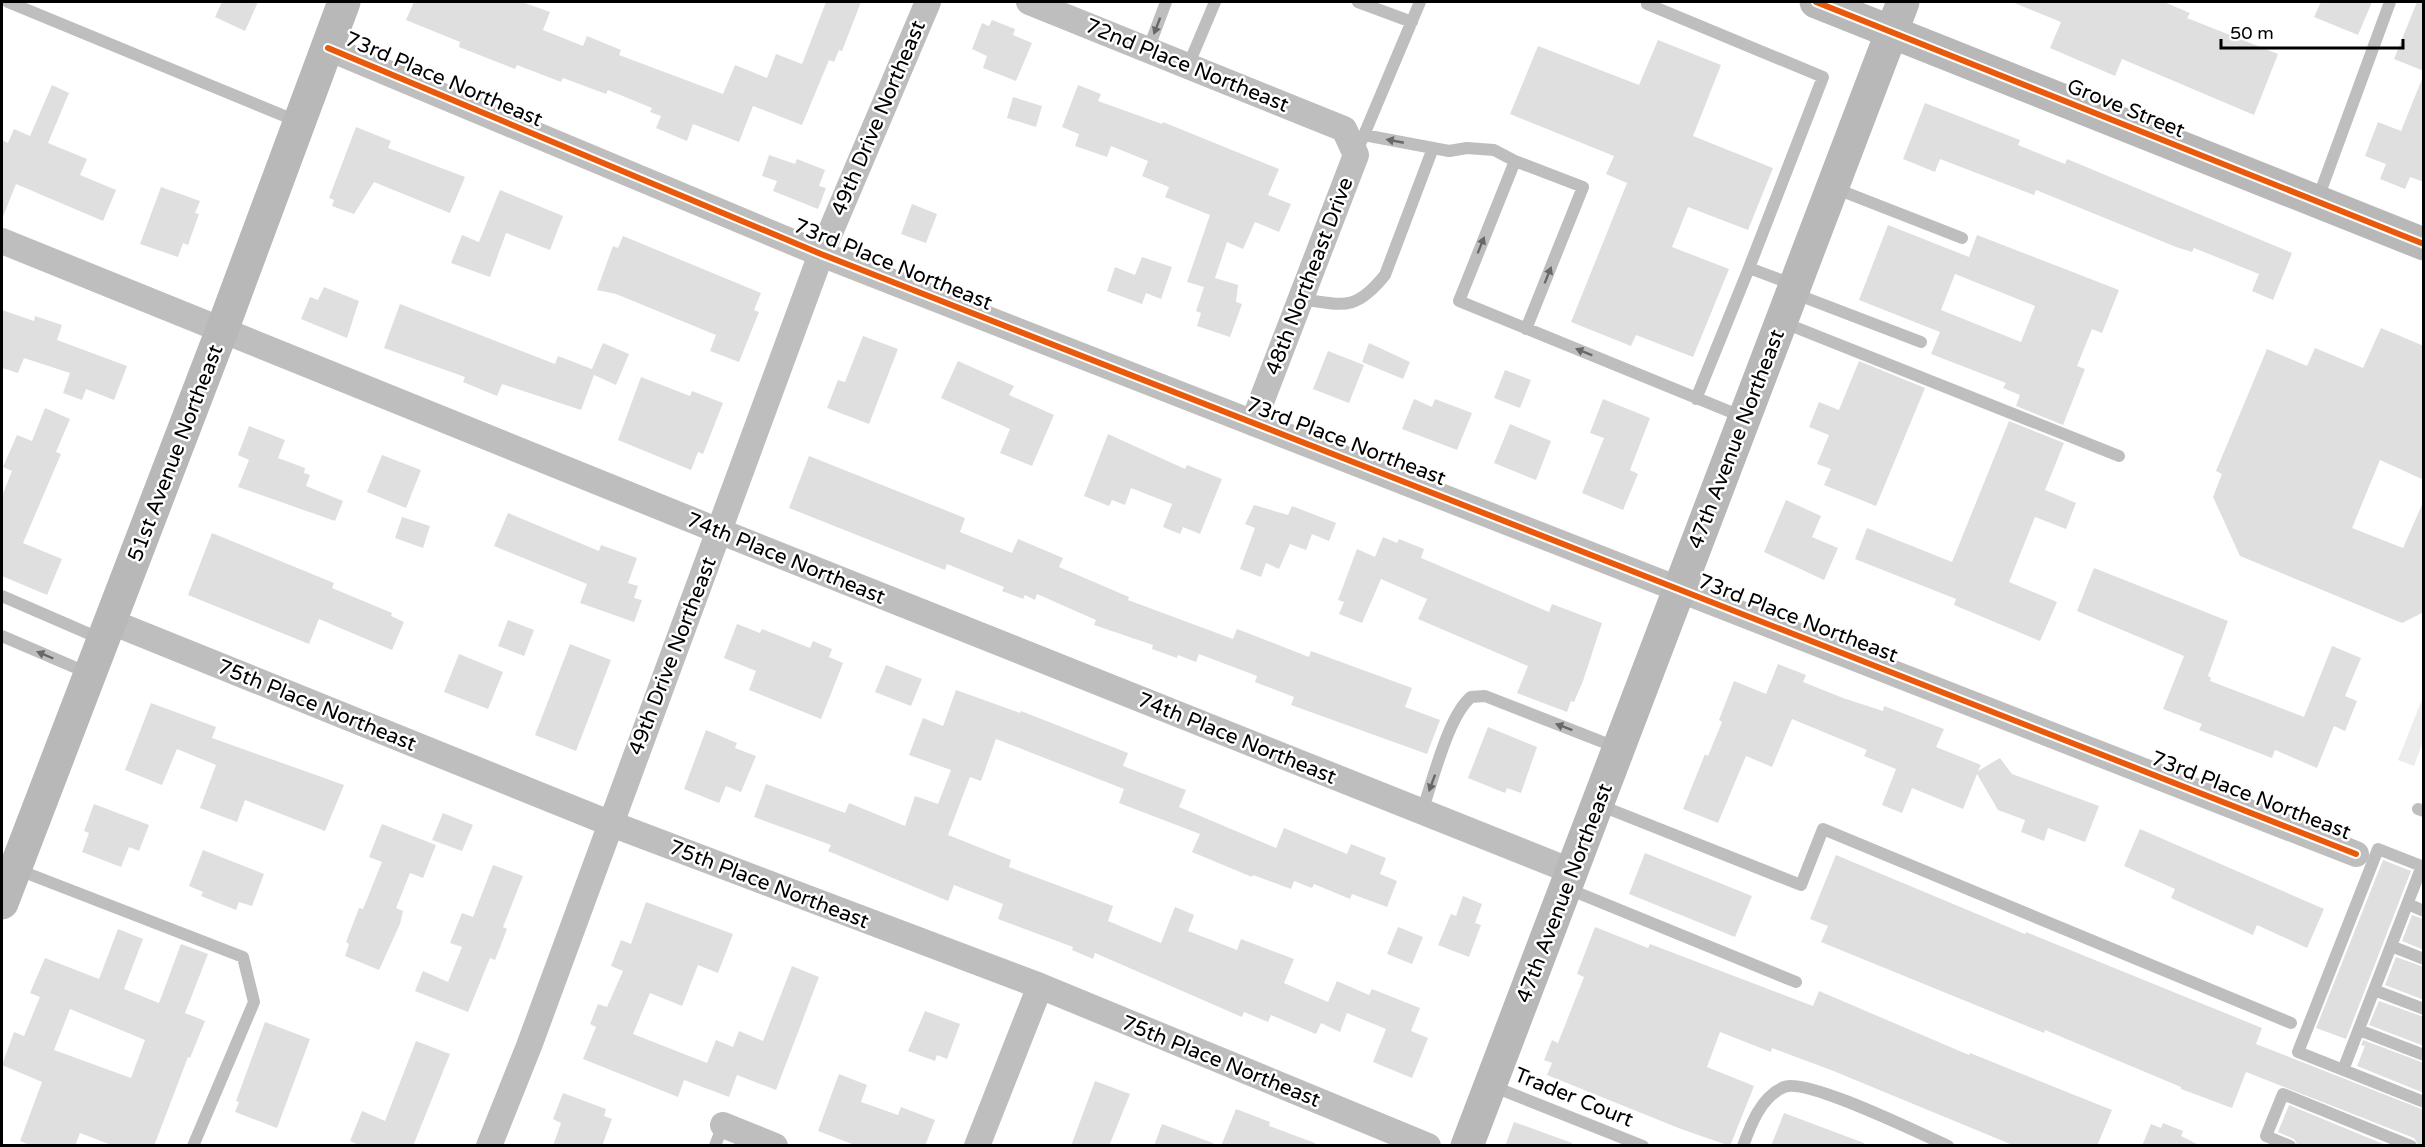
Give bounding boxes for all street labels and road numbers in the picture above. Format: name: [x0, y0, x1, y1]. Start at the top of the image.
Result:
street label: 72nd Place Northeast: [1081, 13, 1292, 118]
street label: 49th Drive Northeast: [826, 17, 931, 220]
street label: 73rd Place Northeast: [341, 26, 546, 132]
street label: Grove Street: [2063, 74, 2188, 143]
street label: 48th Northeast Drive: [1260, 174, 1359, 379]
street label: 73rd Place Northeast: [790, 213, 996, 316]
street label: 47th Avenue Northeast: [1683, 326, 1790, 553]
street label: 51st Avenue Northeast: [123, 341, 228, 565]
street label: 73rd Place Northeast: [1242, 392, 1449, 491]
street label: 74th Place Northeast: [683, 507, 889, 610]
street label: 49th Drive Northeast: [623, 554, 722, 759]
street label: 73rd Place Northeast: [1694, 569, 1901, 668]
street label: 75th Place Northeast: [214, 654, 420, 757]
street label: 74th Place Northeast: [1134, 687, 1340, 790]
street label: 73rd Place Northeast: [2147, 746, 2354, 845]
street label: 47th Avenue Northeast: [1511, 780, 1618, 1007]
street label: 75th Place Northeast: [665, 835, 872, 934]
street label: 75th Place Northeast: [1118, 1010, 1324, 1113]
street label: Trader Court: [1511, 1062, 1637, 1133]

